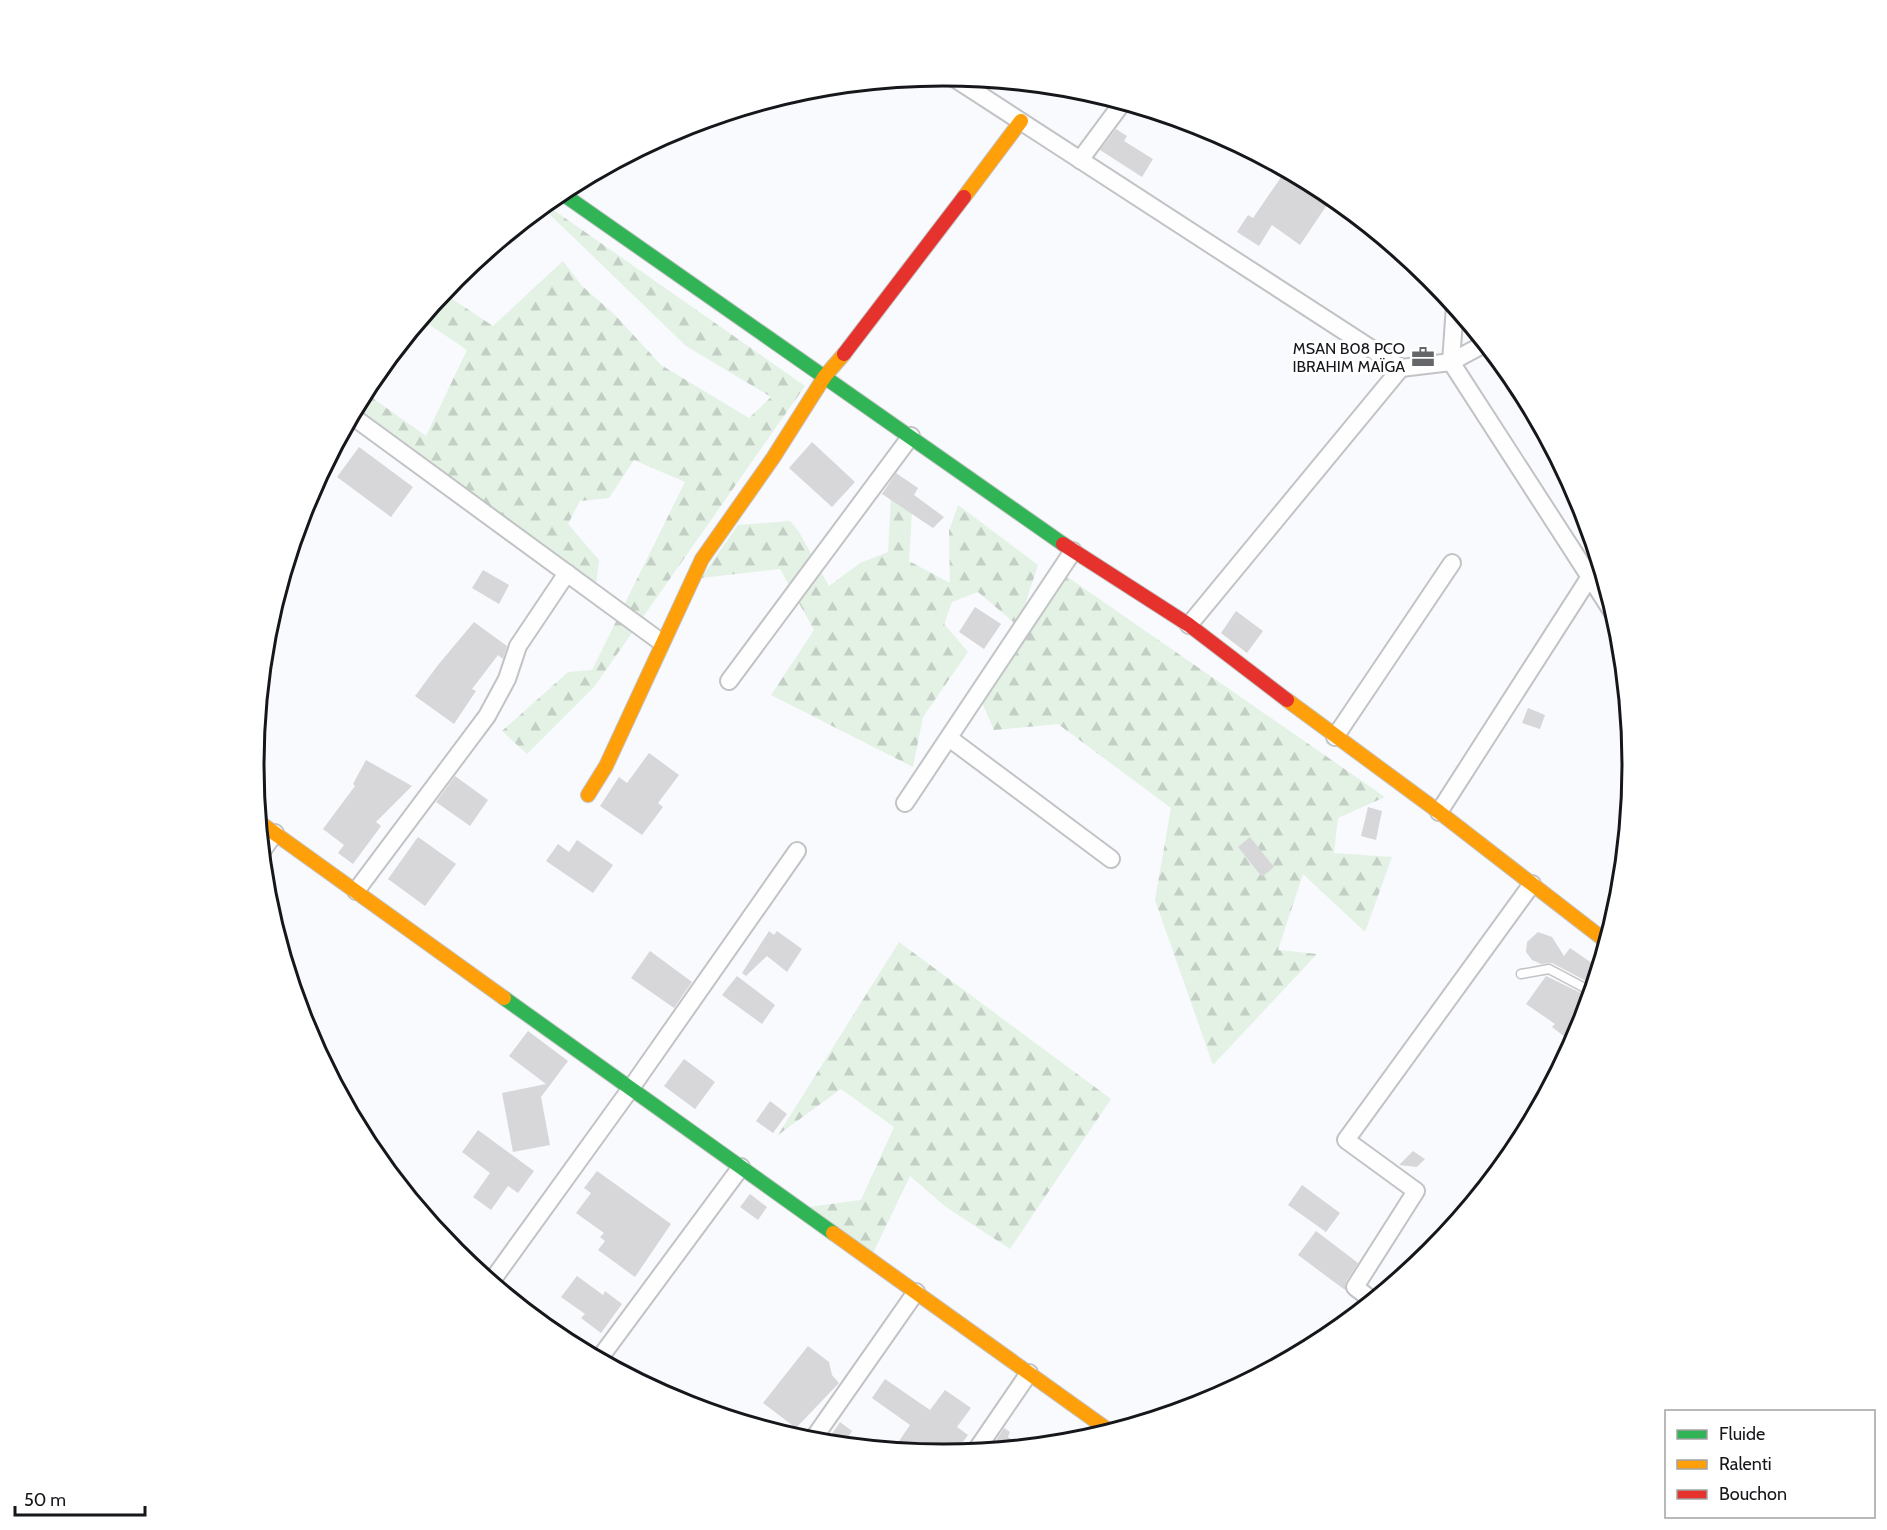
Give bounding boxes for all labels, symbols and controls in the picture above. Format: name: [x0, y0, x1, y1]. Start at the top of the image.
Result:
place label: MSAN B08 PCO IBRAHIM MAÏGA: [1292, 339, 1405, 376]
office icon: MSAN B08 PCO IBRAHIM MAÏGA: [1410, 344, 1436, 370]
legend: [1665, 1410, 1875, 1518]
text: Fluide: [1719, 1423, 1765, 1445]
text: Ralenti: [1719, 1453, 1772, 1475]
scale bar: [15, 1479, 146, 1517]
text: Bouchon: [1719, 1483, 1787, 1505]
text: 50 m: [24, 1489, 66, 1511]

